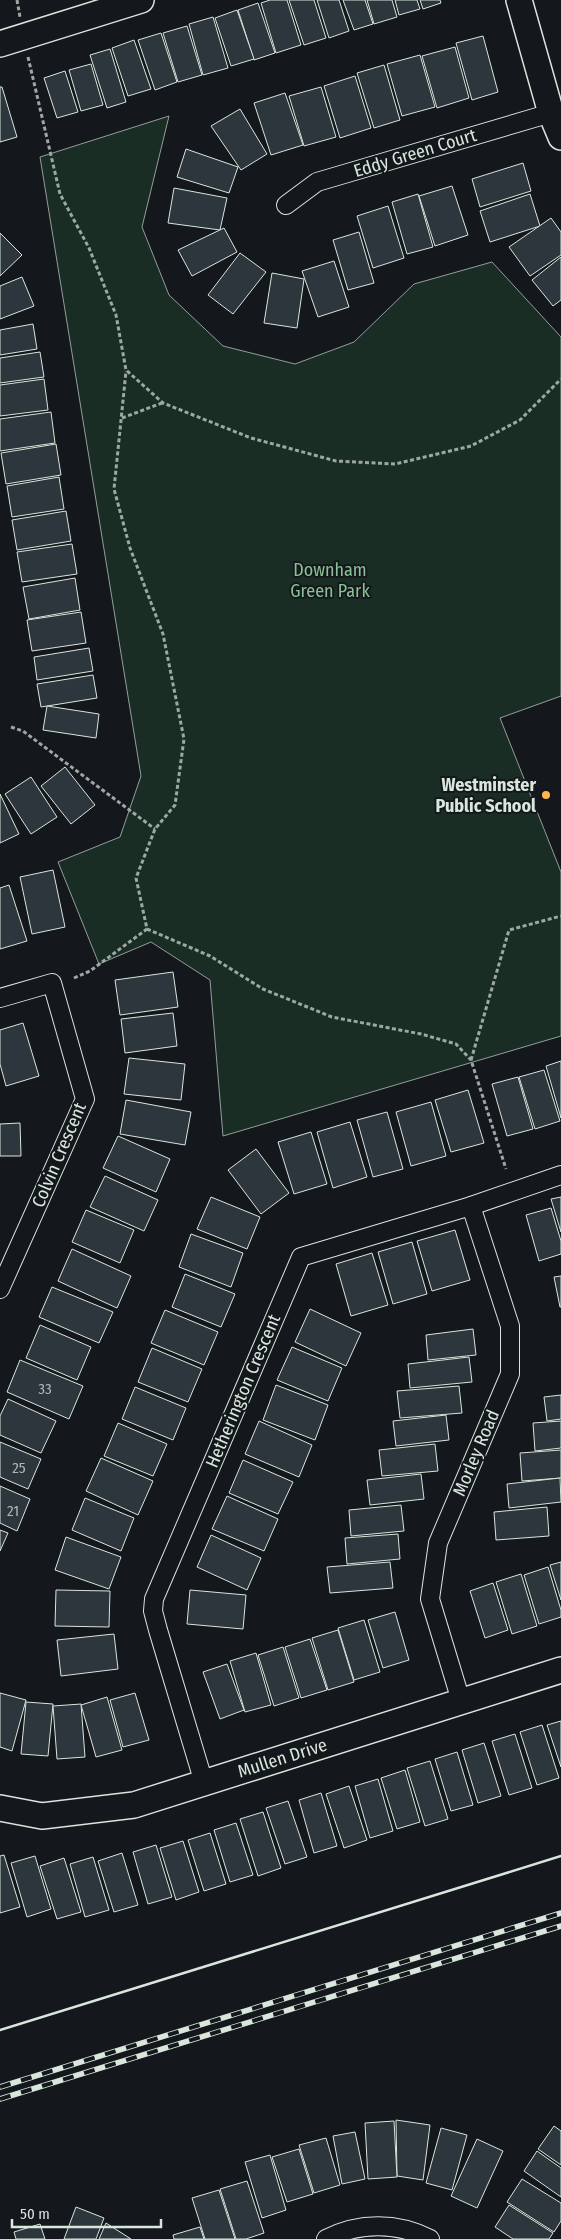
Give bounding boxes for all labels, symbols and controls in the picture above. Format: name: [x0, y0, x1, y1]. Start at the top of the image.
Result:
street label: Eddy Green Court: [351, 124, 479, 182]
park label: Downham Green Park: [290, 559, 370, 602]
place label: Westminster Public School: [436, 774, 536, 817]
marker: Westminster Public School: [540, 789, 552, 801]
street label: Colvin Crescent: [27, 1099, 91, 1211]
street label: Hetherington Crescent: [201, 1311, 285, 1471]
house number: 33: [38, 1380, 52, 1398]
street label: Morley Road: [448, 1407, 504, 1499]
house number: 25: [12, 1459, 26, 1477]
house number: 21: [7, 1502, 19, 1520]
street label: Mullen Drive: [235, 1734, 330, 1783]
scale bar: [12, 2196, 161, 2228]
text: 50 m: [20, 2205, 50, 2223]

